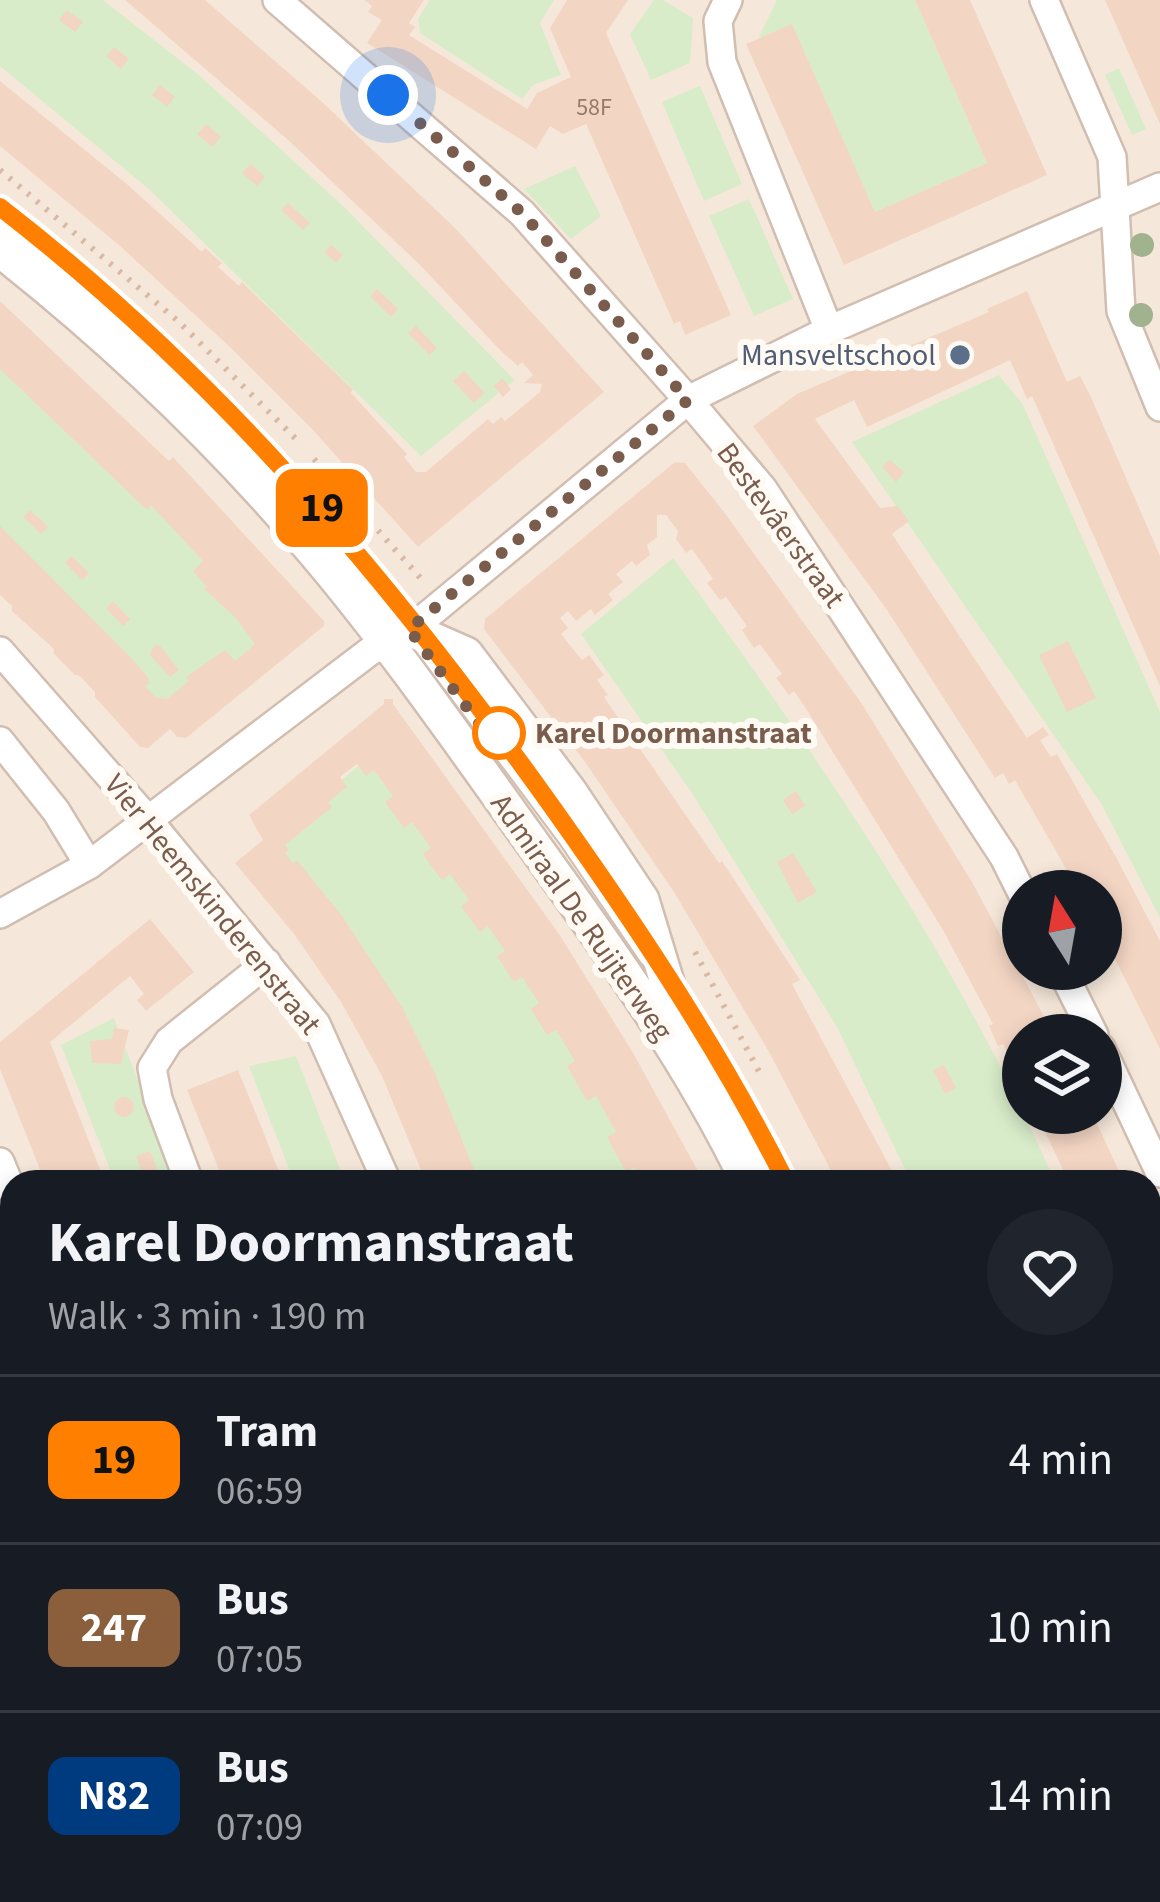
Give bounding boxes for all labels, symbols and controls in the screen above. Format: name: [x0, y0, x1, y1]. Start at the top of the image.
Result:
your location: [358, 65, 418, 125]
house number: 58F: [576, 90, 612, 125]
place label: Mansveltschool: [741, 334, 936, 377]
marker: Mansveltschool: [947, 342, 973, 368]
street label: Bestevâerstraat: [706, 434, 855, 617]
line badge: 19: [268, 469, 376, 547]
text: 19: [300, 478, 344, 538]
marker: Karel Doormanstraat: [474, 708, 524, 758]
place label: Karel Doormanstraat: [535, 712, 812, 755]
street label: Vier Heemskinderenstraat: [94, 765, 331, 1044]
street label: Admiraal De Ruijterweg: [480, 785, 683, 1050]
north arrow: [1002, 870, 1122, 990]
map controls: [1002, 870, 1122, 1134]
button: layers: [1002, 1014, 1122, 1134]
text: Karel Doormanstraat: [48, 1203, 574, 1284]
button: heart: [987, 1209, 1113, 1335]
text: Walk · 3 min · 190 m: [48, 1289, 366, 1345]
text: Tram: [216, 1400, 318, 1464]
text: 4 min: [1009, 1428, 1113, 1492]
text: 19: [92, 1430, 136, 1490]
text: 06:59: [216, 1464, 303, 1520]
text: Bus: [216, 1568, 289, 1632]
text: 10 min: [986, 1596, 1113, 1660]
text: 247: [81, 1598, 147, 1658]
text: 07:05: [216, 1632, 303, 1688]
text: Bus: [216, 1736, 289, 1800]
text: 14 min: [986, 1764, 1113, 1828]
text: N82: [78, 1766, 150, 1826]
text: 07:09: [216, 1800, 303, 1856]

